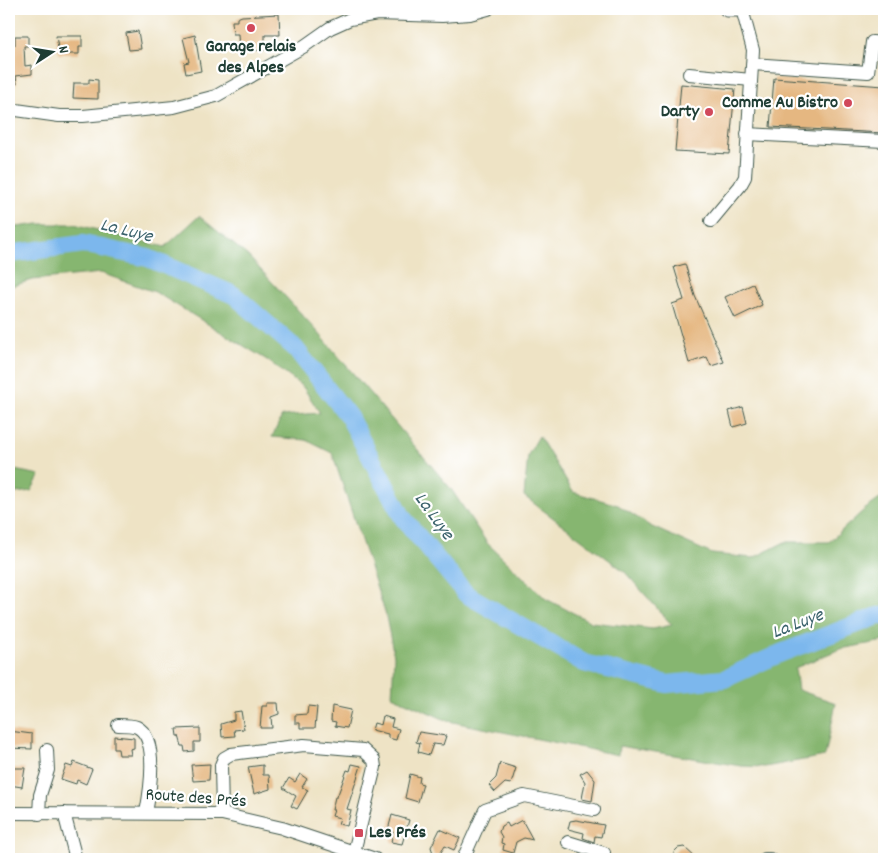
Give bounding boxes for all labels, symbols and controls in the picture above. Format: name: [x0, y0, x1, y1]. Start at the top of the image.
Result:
marker: Garage relais des Alpes: [245, 22, 257, 34]
north arrow: [28, 28, 78, 78]
place label: Garage relais des Alpes: [206, 35, 297, 81]
text: N: [52, 44, 73, 55]
place label: Comme Au Bistro: [722, 91, 838, 116]
marker: Comme Au Bistro: [842, 97, 854, 109]
place label: Darty: [661, 100, 700, 125]
marker: Darty: [703, 106, 715, 118]
water label: La Luye: [97, 212, 157, 252]
water label: La Luye: [406, 488, 460, 548]
water label: La Luye: [768, 602, 829, 647]
street label: Route des Prés: [145, 783, 247, 815]
place label: Les Prés: [369, 821, 427, 846]
marker: Les Prés: [353, 827, 365, 839]

